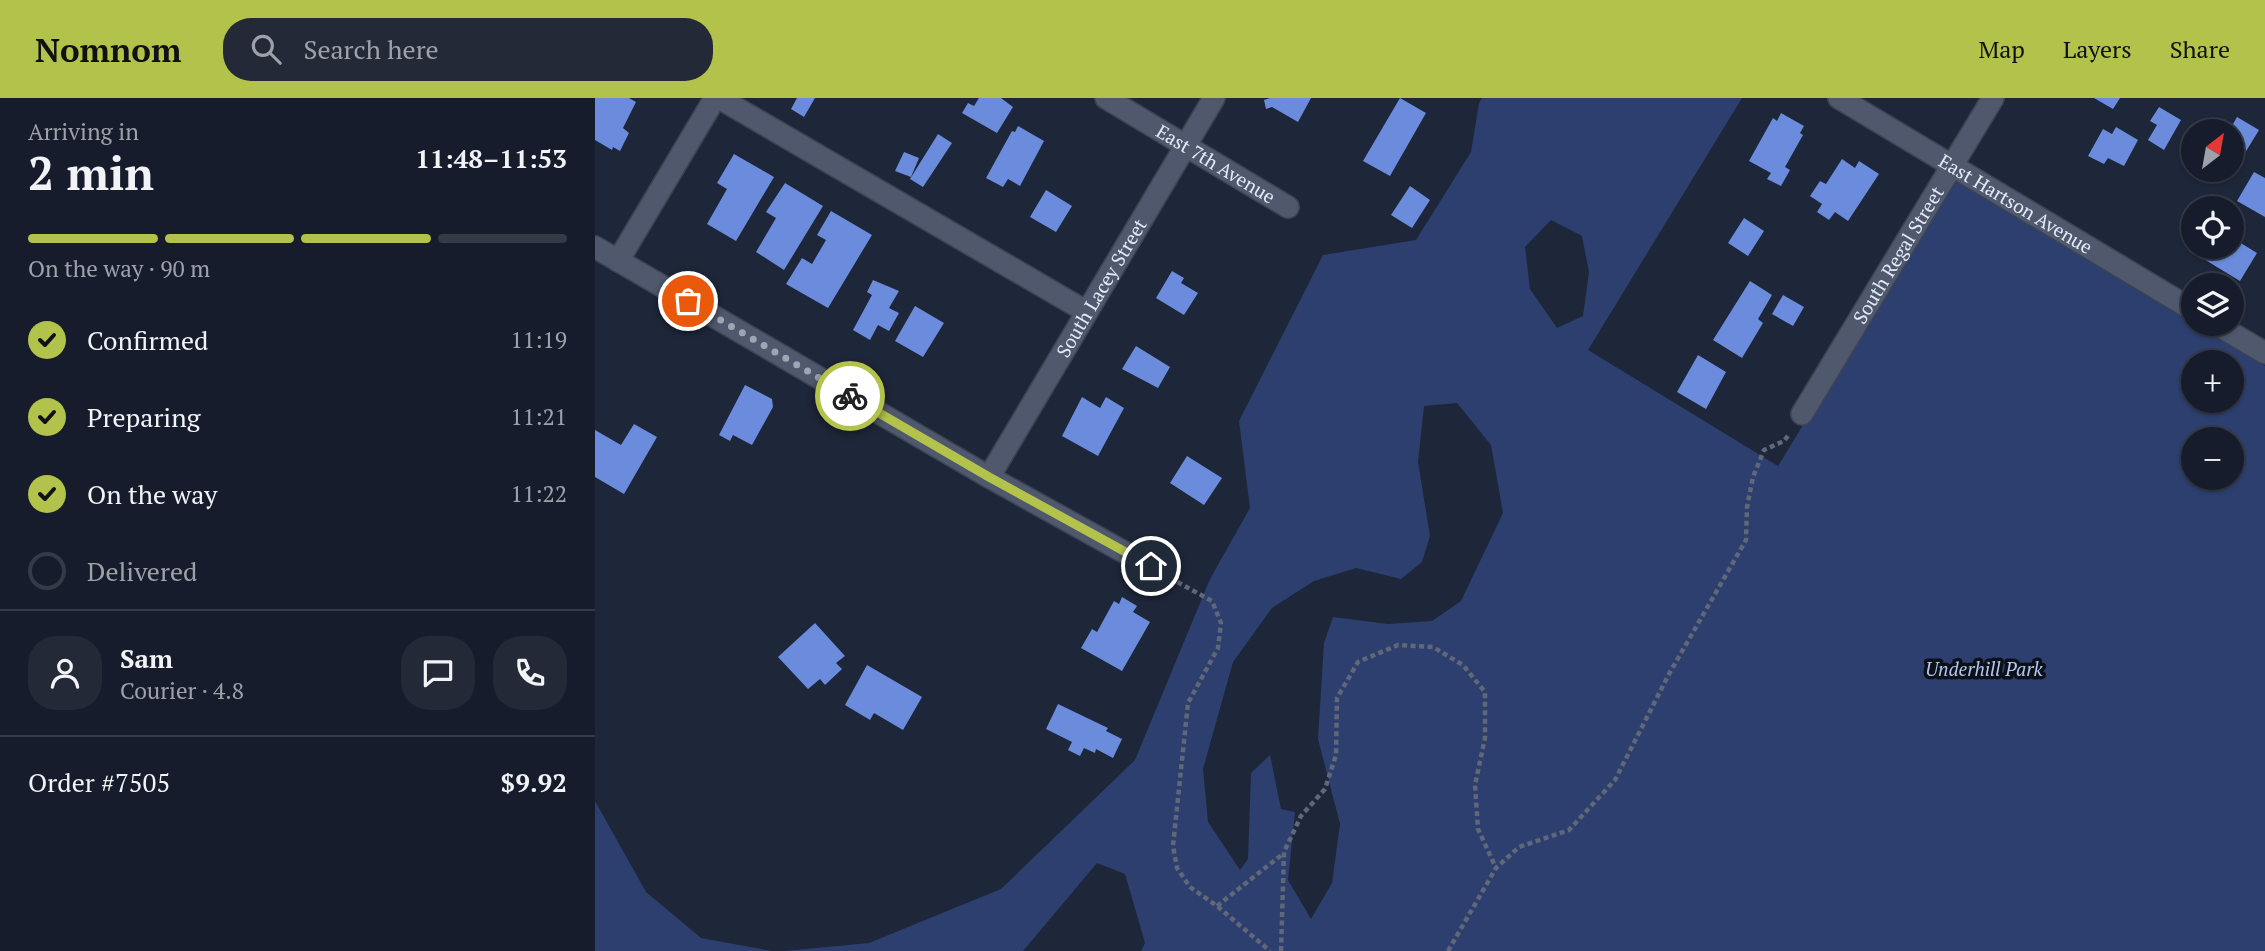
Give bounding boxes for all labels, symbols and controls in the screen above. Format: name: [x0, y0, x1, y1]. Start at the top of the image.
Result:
search box: [223, 18, 713, 81]
text: Nomnom: [35, 28, 181, 71]
icon: search: [247, 30, 285, 68]
text: Search here: [303, 32, 439, 66]
text: Map: [1978, 33, 2025, 65]
text: Layers: [2063, 33, 2132, 65]
text: Share: [2170, 33, 2230, 65]
text: Arriving in: [28, 116, 139, 147]
street label: East 7th Avenue: [1152, 118, 1280, 209]
north arrow: [2181, 119, 2243, 182]
map controls: [2181, 119, 2244, 490]
text: 11:48–11:53: [415, 141, 567, 175]
text: 2 min: [28, 142, 154, 203]
street label: East Hartson Avenue: [1935, 148, 2097, 259]
street label: South Regal Street: [1847, 181, 1949, 328]
button: locate: [2181, 196, 2244, 259]
street label: South Lacey Street: [1050, 214, 1152, 362]
text: On the way · 90 m: [28, 253, 210, 284]
pin: [658, 271, 718, 331]
button: layers: [2181, 273, 2244, 336]
icon: bag: [669, 282, 707, 320]
icon: check: [28, 321, 66, 359]
text: Confirmed: [87, 323, 208, 357]
text: 11:19: [510, 324, 567, 355]
button: +: [2181, 350, 2244, 413]
courier: [815, 361, 885, 431]
icon: bike: [831, 377, 869, 415]
icon: check: [28, 398, 66, 436]
text: Preparing: [87, 400, 200, 434]
text: 11:21: [510, 401, 567, 432]
button: −: [2181, 427, 2244, 490]
icon: check: [28, 475, 66, 513]
text: On the way: [87, 477, 218, 511]
text: 11:22: [510, 478, 567, 509]
pin: [1121, 536, 1181, 596]
icon: home: [1132, 547, 1170, 585]
text: Delivered: [87, 554, 197, 588]
button: person: [28, 636, 102, 710]
button: chat: [401, 636, 475, 710]
button: phone: [493, 636, 567, 710]
text: Sam: [120, 641, 173, 675]
park label: Underhill Park: [1925, 656, 2044, 681]
text: Courier · 4.8: [120, 675, 244, 706]
text: Order #7505: [28, 765, 170, 799]
text: $9.92: [501, 765, 567, 799]

